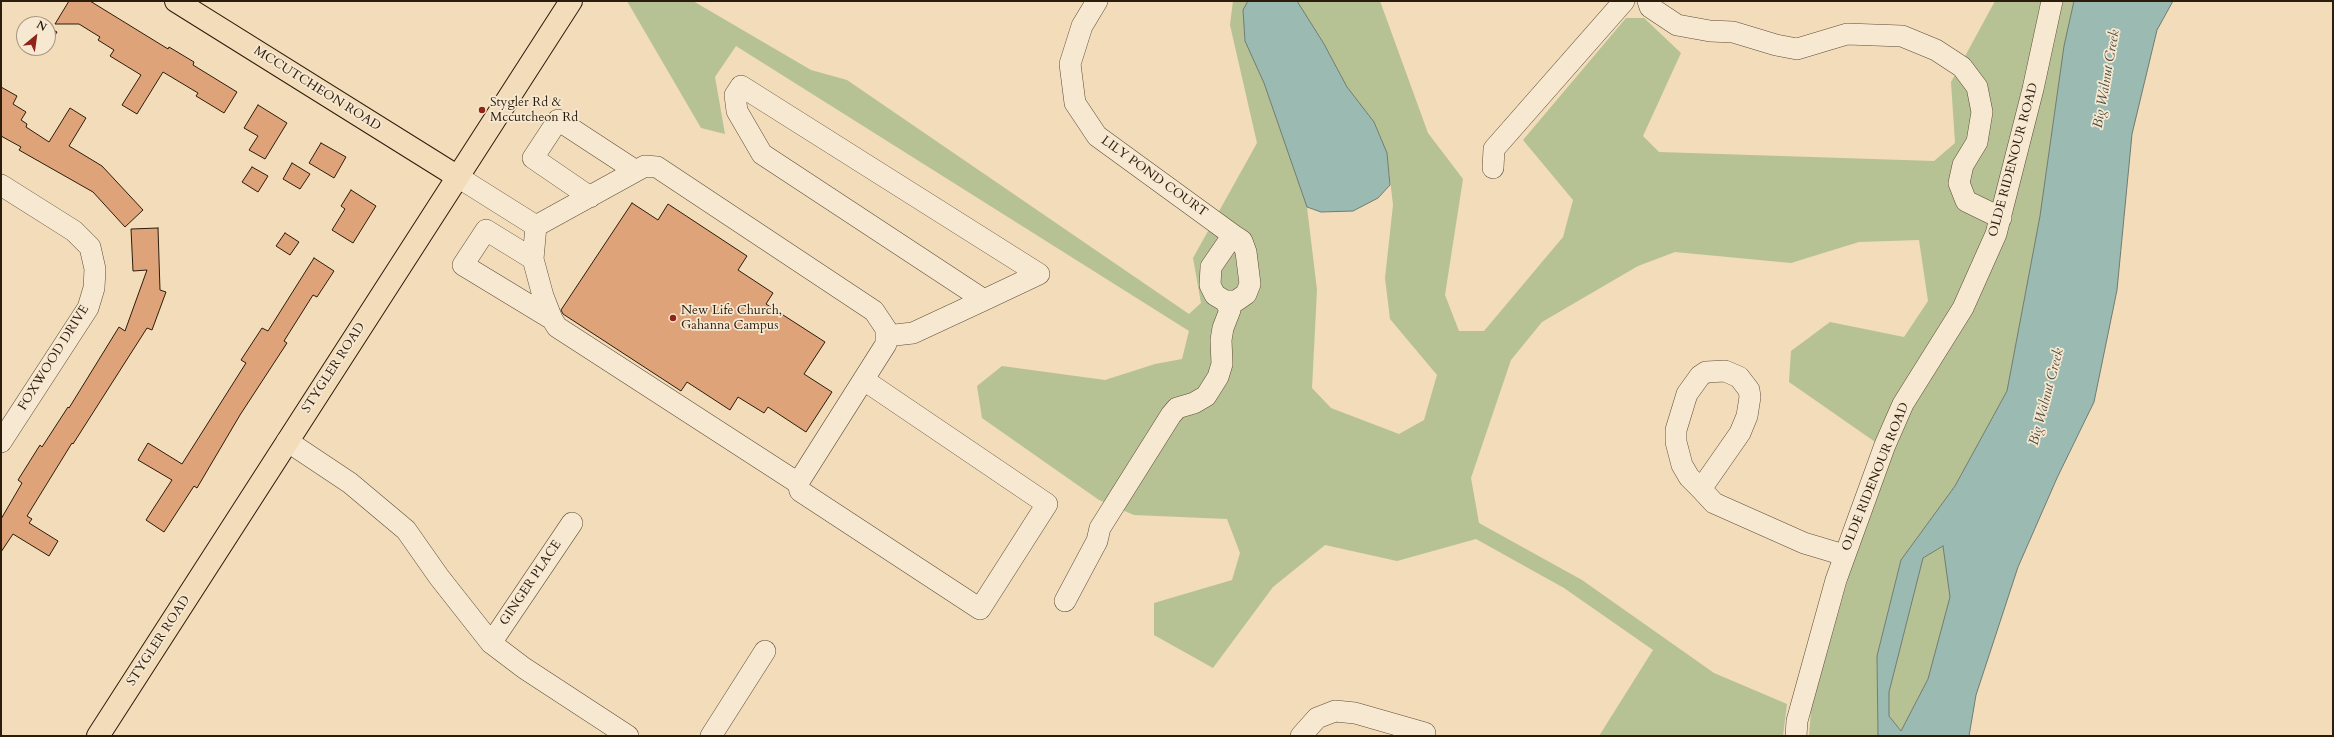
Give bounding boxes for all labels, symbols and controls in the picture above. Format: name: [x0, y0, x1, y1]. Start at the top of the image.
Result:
north arrow: [16, 16, 56, 56]
text: N: [34, 17, 49, 35]
water label: Big Walnut Creek: [2090, 28, 2124, 130]
street label: MCCUTCHEON ROAD: [251, 43, 383, 135]
street label: OLDE RIDENOUR ROAD: [1986, 81, 2042, 239]
place label: Stygler Rd & Mccutcheon Rd: [490, 95, 578, 126]
marker: Stygler Rd & Mccutcheon Rd: [477, 105, 487, 115]
street label: LILY POND COURT: [1098, 133, 1210, 221]
street label: FOXWOOD DRIVE: [15, 302, 93, 414]
place label: New Life Church, Gahanna Campus: [681, 303, 782, 334]
marker: New Life Church, Gahanna Campus: [668, 313, 678, 323]
street label: STYGLER ROAD: [299, 320, 369, 416]
water label: Big Walnut Creek: [2026, 347, 2068, 447]
street label: OLDE RIDENOUR ROAD: [1839, 401, 1913, 553]
street label: GINGER PLACE: [497, 537, 565, 629]
street label: STYGLER ROAD: [124, 593, 194, 689]

